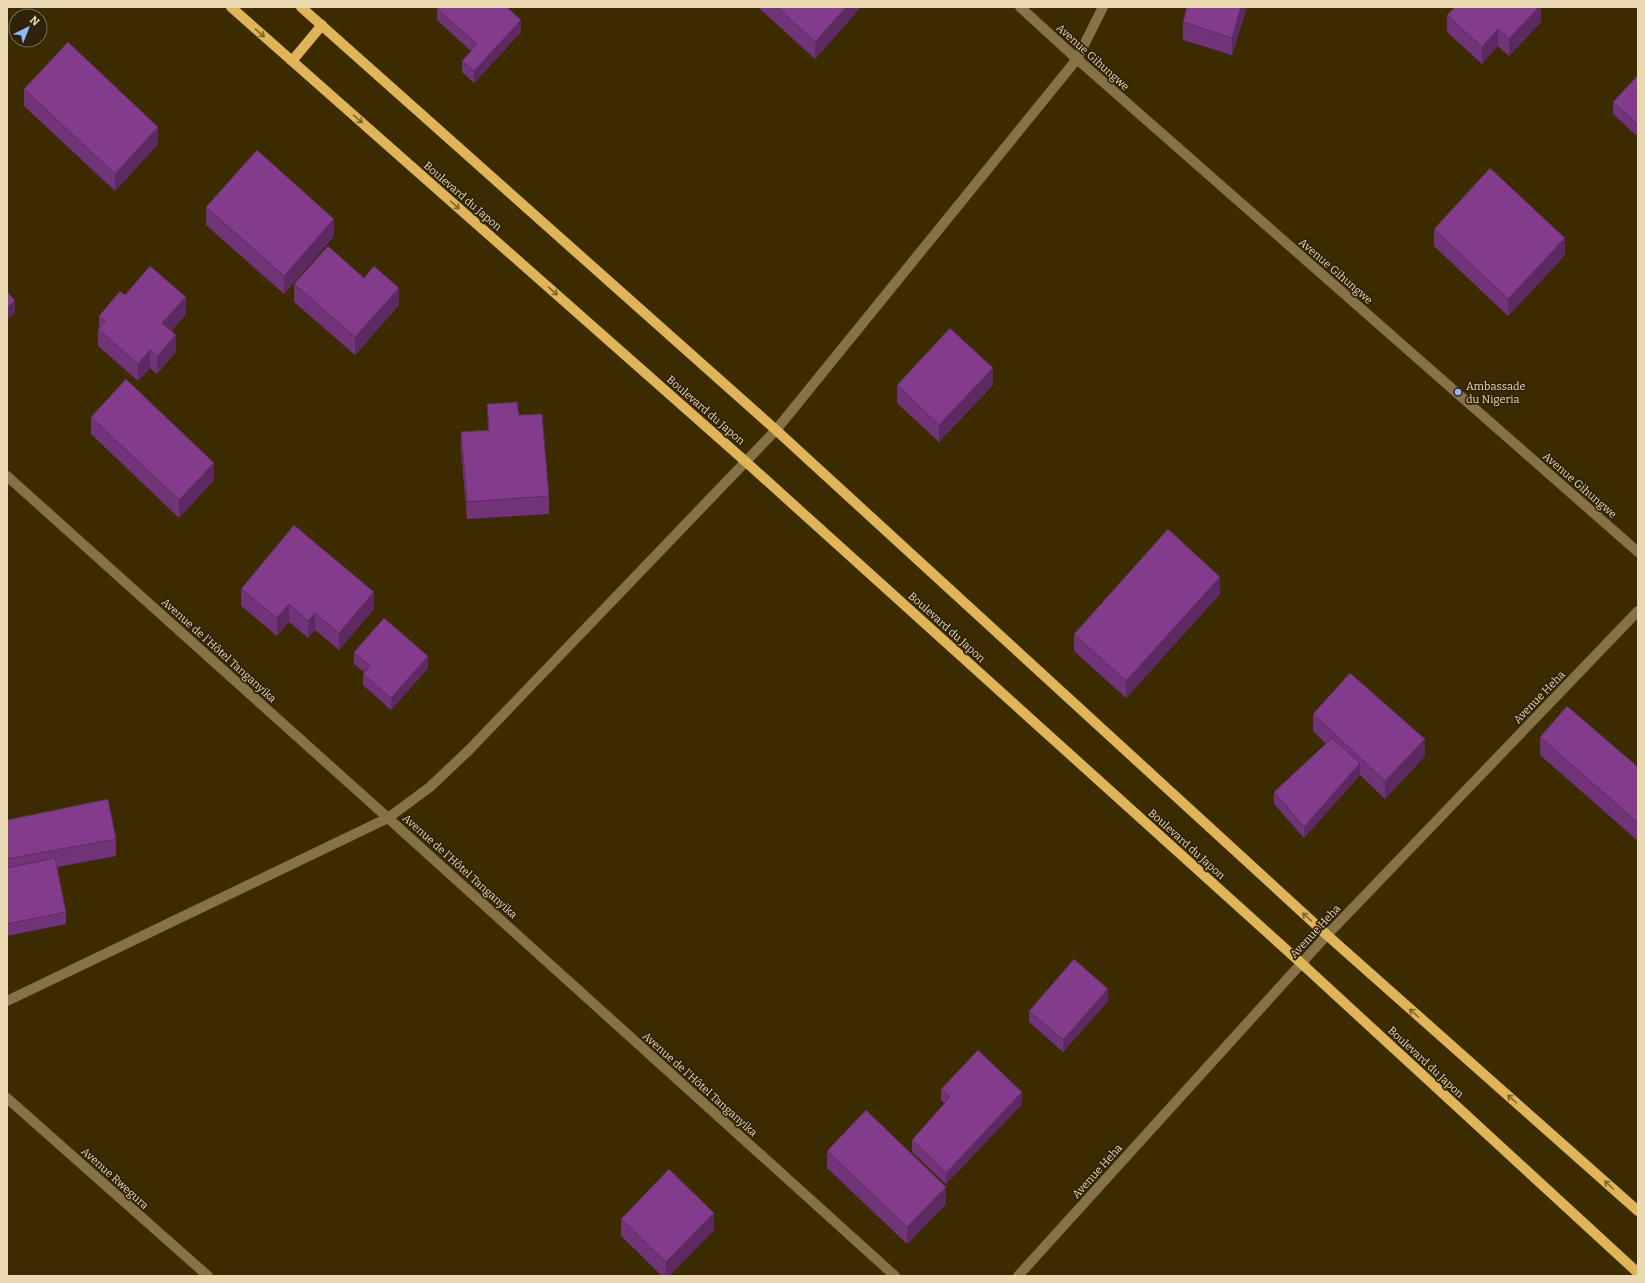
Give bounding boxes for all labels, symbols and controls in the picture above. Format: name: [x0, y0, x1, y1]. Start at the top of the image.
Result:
north arrow: [8, 8, 48, 48]
text: N: [27, 13, 42, 29]
street label: Avenue Gihungwe: [1054, 21, 1132, 93]
one-way arrow: [255, 28, 266, 37]
one-way arrow: [352, 114, 362, 123]
street label: Boulevard du Japon: [421, 159, 504, 234]
one-way arrow: [450, 200, 460, 210]
street label: Avenue Gihungwe: [1296, 236, 1375, 307]
one-way arrow: [547, 286, 557, 295]
street label: Boulevard du Japon: [664, 373, 747, 448]
place label: Ambassade du Nigeria: [1466, 380, 1526, 406]
marker: Ambassade du Nigeria: [1453, 387, 1463, 397]
street label: Avenue Gihungwe: [1540, 450, 1619, 521]
street label: Boulevard du Japon: [906, 589, 988, 665]
street label: Avenue de l'Hôtel Tanganyika: [159, 595, 279, 705]
street label: Avenue Heha: [1511, 668, 1568, 726]
street label: Boulevard du Japon: [1146, 806, 1228, 882]
street label: Avenue de l'Hôtel Tanganyika: [400, 811, 520, 921]
street label: Avenue Heha: [1287, 902, 1343, 961]
one-way arrow: [1302, 912, 1312, 921]
one-way arrow: [1409, 1008, 1420, 1017]
street label: Boulevard du Japon: [1385, 1024, 1466, 1101]
street label: Avenue de l'Hôtel Tanganyika: [640, 1029, 760, 1139]
one-way arrow: [1507, 1095, 1517, 1104]
street label: Avenue Heha: [1070, 1142, 1125, 1201]
street label: Avenue Rwegura: [78, 1145, 151, 1212]
one-way arrow: [1604, 1181, 1614, 1190]

